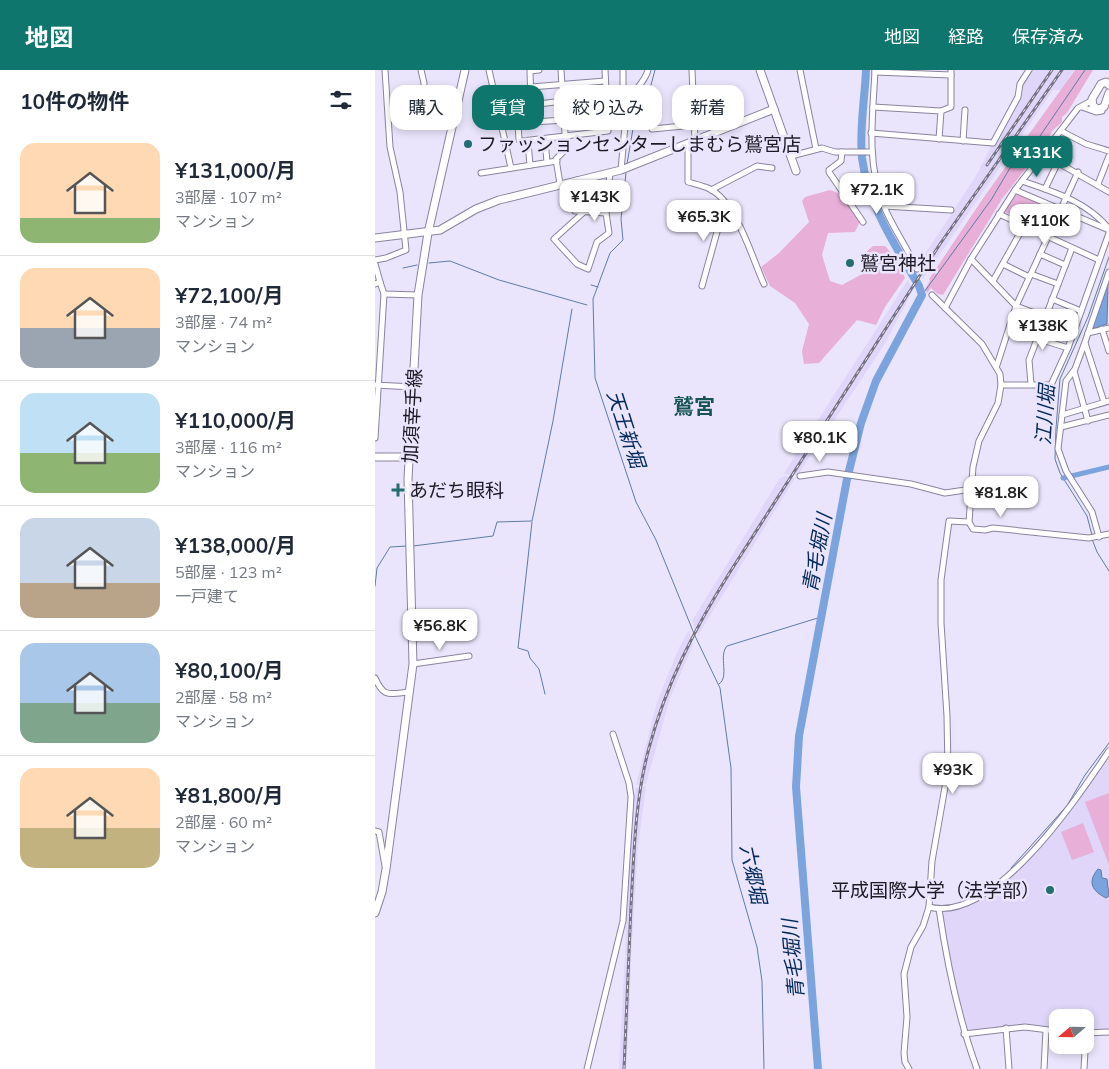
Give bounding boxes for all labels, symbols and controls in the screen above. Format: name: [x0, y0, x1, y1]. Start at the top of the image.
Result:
text: 地図: [25, 22, 73, 52]
text: 地図: [884, 25, 920, 48]
text: 経路: [948, 25, 984, 48]
text: 保存済み: [1012, 25, 1084, 48]
chip: 購入: [390, 85, 462, 130]
chip: 賃貸: [472, 85, 544, 130]
chip: 絞り込み: [554, 85, 662, 130]
chip: 新着: [672, 85, 744, 130]
icon: filters: [327, 86, 355, 114]
text: 10件の物件: [20, 88, 129, 114]
place label: ファッションセンターしまむら鷲宮店: [478, 132, 801, 156]
pin: ¥131K: [1002, 136, 1072, 178]
marker: ファッションセンターしまむら鷲宮店: [462, 138, 474, 150]
text: ¥131K: [1012, 142, 1062, 162]
text: ¥131,000/月: [175, 157, 296, 183]
icon: home: [60, 163, 120, 223]
pin: ¥72.1K: [836, 172, 918, 215]
text: ¥72.1K: [850, 179, 904, 199]
pin: ¥143K: [560, 180, 630, 222]
text: ¥143K: [570, 186, 620, 206]
text: 3部屋 · 107 m²: [175, 187, 282, 207]
pin: ¥65.3K: [663, 200, 745, 242]
pin: ¥110K: [1010, 204, 1080, 246]
text: ¥65.3K: [677, 206, 731, 226]
text: ¥110K: [1020, 210, 1070, 230]
text: マンション: [175, 211, 255, 231]
place label: 鷲宮神社: [860, 251, 936, 275]
marker: 鷲宮神社: [844, 257, 856, 269]
text: ¥72,100/月: [175, 282, 283, 308]
icon: home: [60, 288, 120, 348]
pin: ¥138K: [1008, 308, 1078, 351]
text: 3部屋 · 74 m²: [175, 312, 272, 332]
text: ¥138K: [1018, 315, 1068, 335]
text: マンション: [175, 336, 255, 356]
street label: 加須幸手線: [398, 368, 426, 464]
water label: 江川堀: [1030, 381, 1059, 446]
water label: 天王新堀: [602, 387, 652, 474]
district label: 鷲宮: [673, 393, 715, 419]
text: ¥110,000/月: [175, 407, 296, 433]
icon: home: [60, 413, 120, 473]
pin: ¥80.1K: [779, 420, 861, 463]
text: ¥80.1K: [793, 427, 847, 447]
text: 3部屋 · 116 m²: [175, 437, 282, 457]
text: マンション: [175, 461, 255, 481]
pin: ¥81.8K: [960, 476, 1042, 518]
place label: あだち眼科: [409, 478, 504, 502]
text: ¥81.8K: [974, 482, 1028, 502]
marker: あだち眼科: [391, 483, 405, 497]
water label: 青毛堀川: [797, 509, 837, 595]
text: ¥138,000/月: [175, 532, 296, 558]
icon: home: [60, 538, 120, 598]
text: 5部屋 · 123 m²: [175, 562, 282, 582]
text: 一戸建て: [175, 586, 239, 606]
pin: ¥56.8K: [399, 608, 481, 651]
text: ¥56.8K: [413, 615, 467, 635]
text: ¥80,100/月: [175, 657, 283, 683]
icon: home: [60, 663, 120, 723]
text: 2部屋 · 58 m²: [175, 687, 272, 707]
text: マンション: [175, 711, 255, 731]
pin: ¥93K: [923, 752, 983, 795]
text: ¥93K: [933, 759, 973, 779]
text: ¥81,800/月: [175, 782, 283, 808]
icon: home: [60, 788, 120, 848]
text: 2部屋 · 60 m²: [175, 812, 272, 832]
text: マンション: [175, 836, 255, 856]
water label: 六郷堀: [735, 842, 773, 909]
place label: 平成国際大学（法学部）: [831, 878, 1040, 902]
marker: 平成国際大学（法学部）: [1044, 884, 1056, 896]
water label: 青毛堀川: [776, 916, 808, 1000]
north arrow: [1049, 1009, 1094, 1054]
map controls: [1049, 1009, 1094, 1054]

